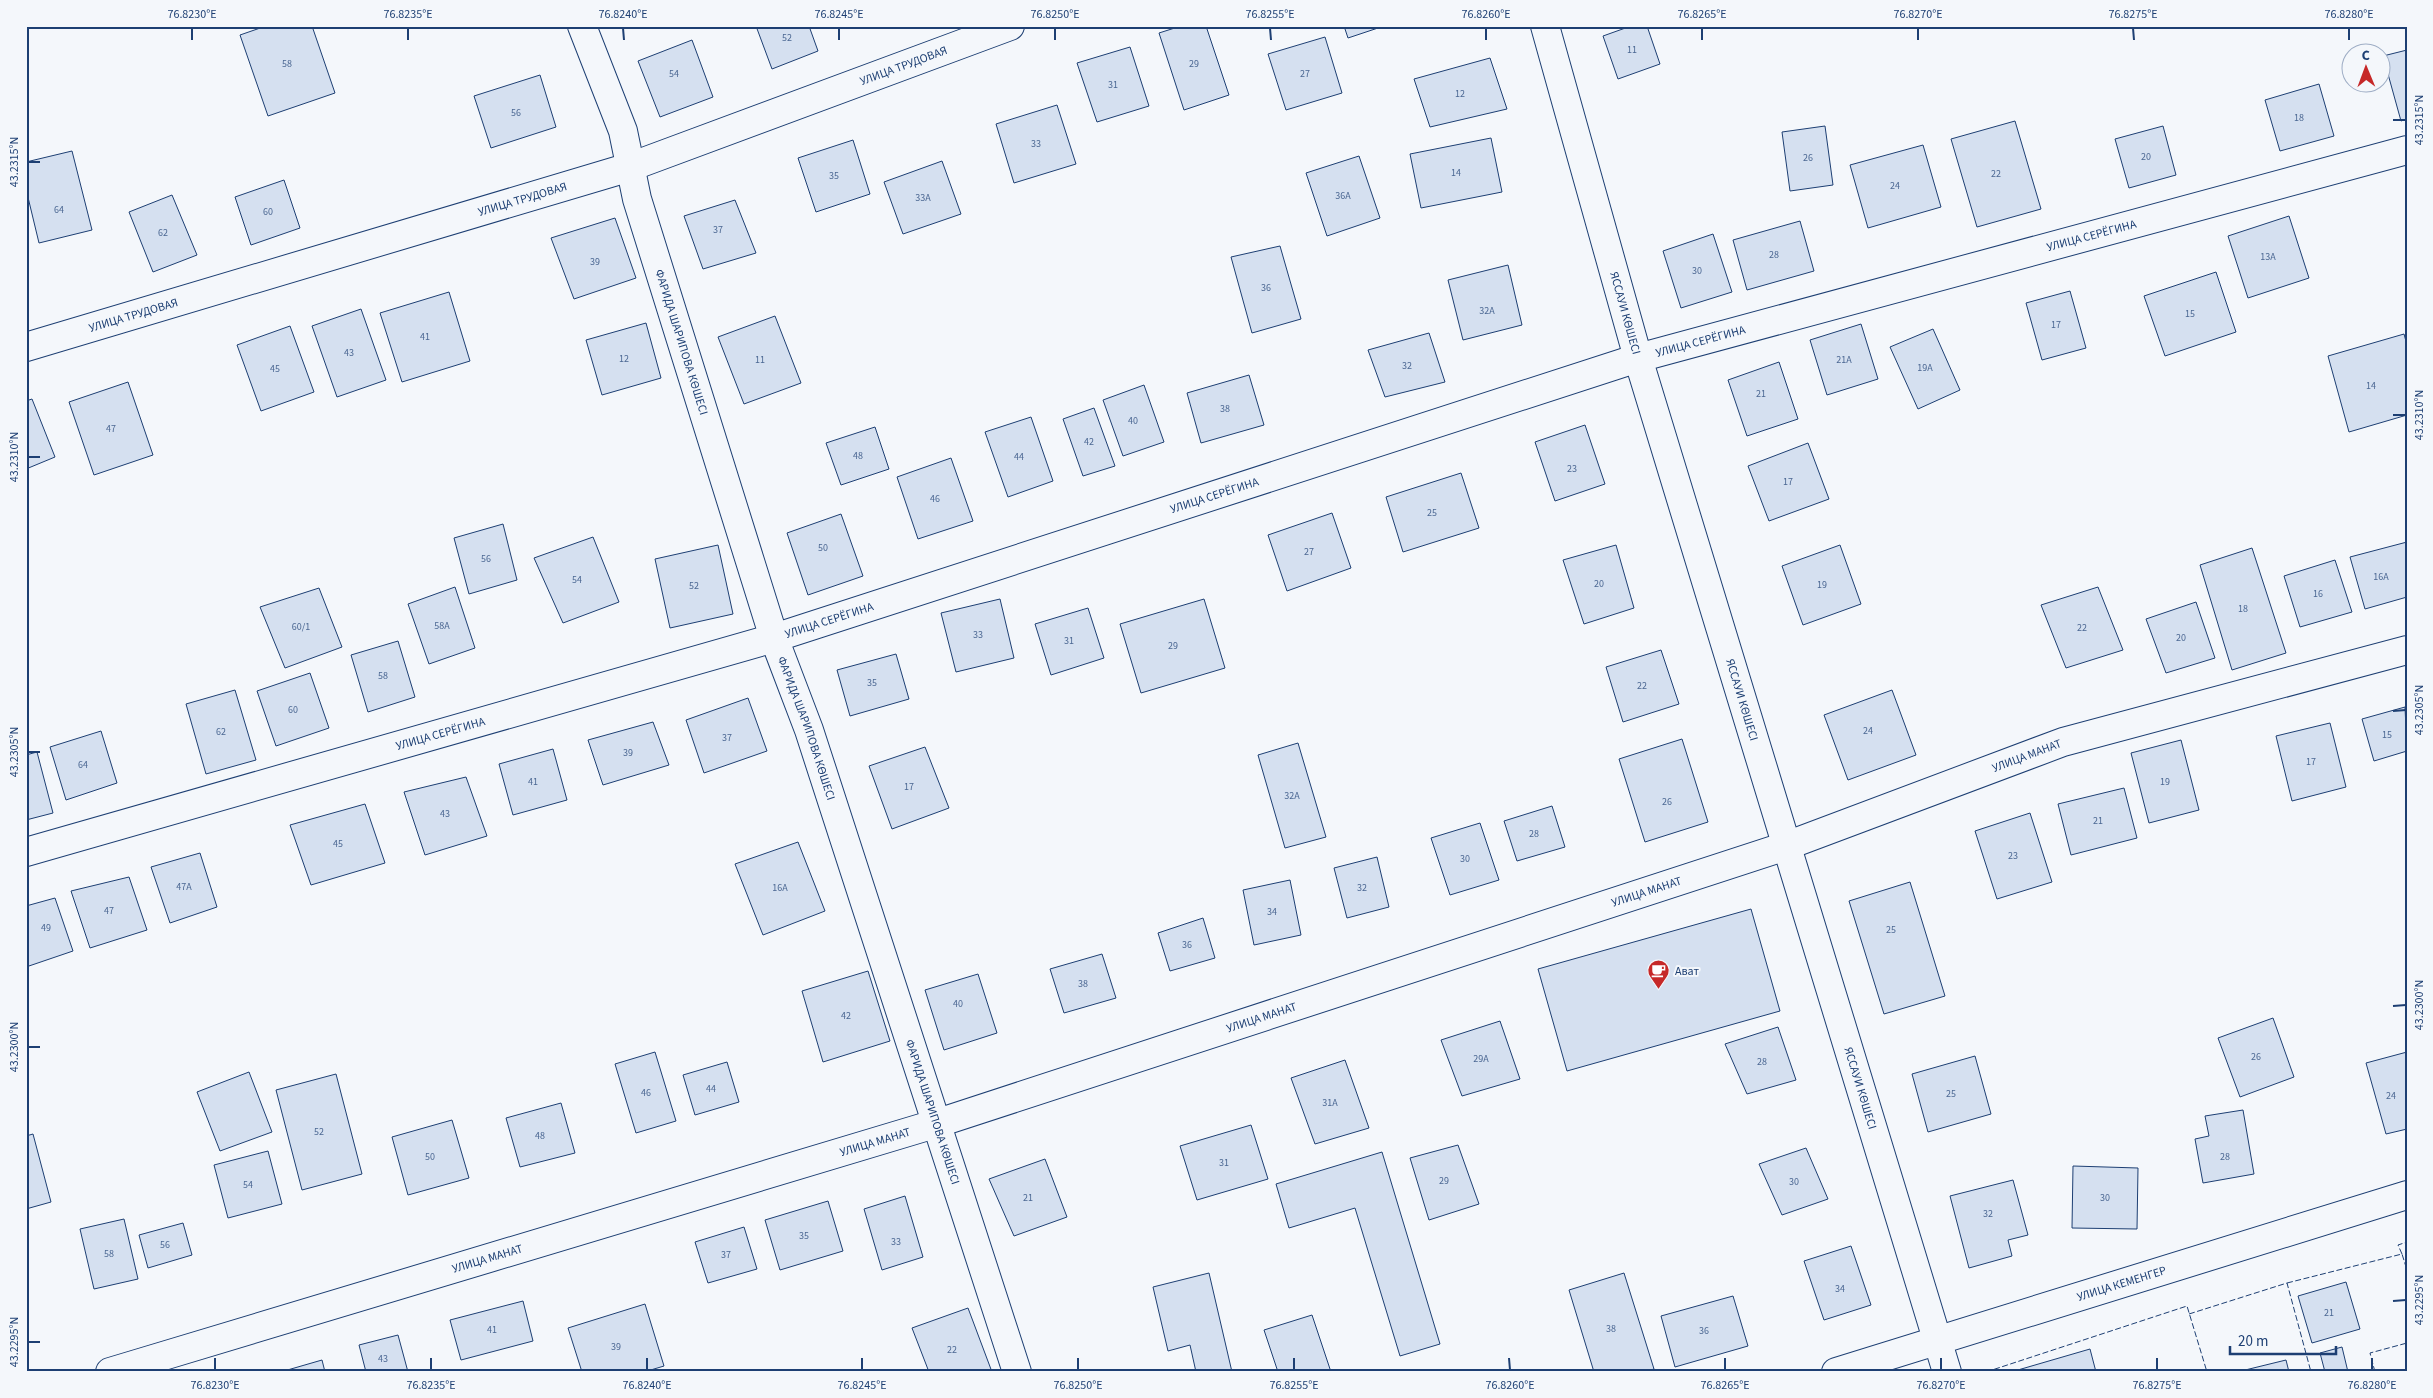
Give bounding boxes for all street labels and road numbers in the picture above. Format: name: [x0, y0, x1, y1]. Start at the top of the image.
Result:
street label: УЛИЦА ТРУДОВАЯ: [857, 42, 950, 90]
street label: УЛИЦА ТРУДОВАЯ: [476, 178, 569, 220]
street label: УЛИЦА СЕРЁГИНА: [2045, 215, 2139, 256]
street label: ФАРИДА ШАРИПОВА КӨШЕСІ: [651, 267, 712, 417]
street label: ЯССАУИ КӨШЕСІ: [1606, 270, 1645, 356]
street label: УЛИЦА ТРУДОВАЯ: [87, 294, 180, 336]
street label: УЛИЦА СЕРЁГИНА: [1654, 321, 1748, 361]
street label: УЛИЦА СЕРЁГИНА: [1168, 473, 1261, 518]
street label: УЛИЦА СЕРЁГИНА: [783, 598, 876, 642]
street label: ФАРИДА ШАРИПОВА КӨШЕСІ: [773, 654, 840, 802]
street label: ЯССАУИ КӨШЕСІ: [1722, 657, 1763, 743]
street label: УЛИЦА СЕРЁГИНА: [394, 712, 487, 754]
street label: УЛИЦА МАНАТ: [1990, 735, 2065, 776]
street label: УЛИЦА МАНАТ: [1609, 872, 1684, 911]
street label: УЛИЦА МАНАТ: [1224, 998, 1299, 1037]
street label: ФАРИДА ШАРИПОВА КӨШЕСІ: [901, 1037, 964, 1187]
street label: ЯССАУИ КӨШЕСІ: [1840, 1045, 1881, 1131]
street label: УЛИЦА МАНАТ: [838, 1123, 913, 1161]
street label: УЛИЦА МАНАТ: [450, 1240, 525, 1277]
street label: УЛИЦА КЕМЕНГЕР: [2075, 1262, 2169, 1305]

